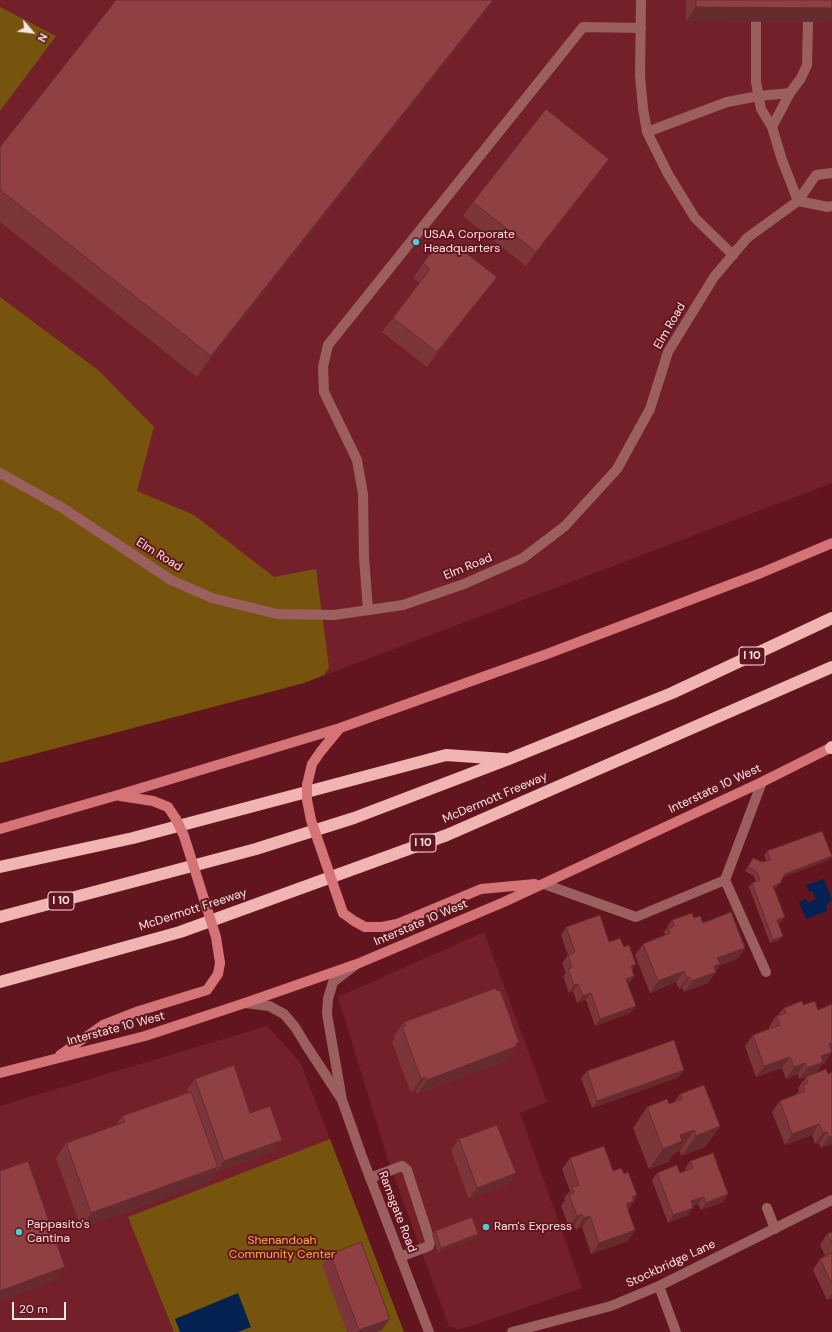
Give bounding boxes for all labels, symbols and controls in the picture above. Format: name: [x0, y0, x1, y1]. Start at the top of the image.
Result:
north arrow: [12, 12, 52, 52]
text: N: [35, 31, 51, 44]
place label: USAA Corporate Headquarters: [424, 228, 515, 256]
marker: USAA Corporate Headquarters: [411, 237, 421, 247]
street label: Elm Road: [651, 300, 689, 352]
street label: Elm Road: [133, 535, 185, 575]
street label: Elm Road: [442, 551, 494, 583]
road number: I 10: [739, 647, 765, 665]
street label: Interstate 10 West: [667, 761, 763, 817]
street label: McDermott Freeway: [440, 769, 550, 827]
road number: I 10: [410, 834, 436, 852]
street label: McDermott Freeway: [137, 886, 249, 934]
road number: I 10: [48, 892, 74, 910]
street label: Interstate 10 West: [372, 897, 470, 949]
street label: Interstate 10 West: [66, 1009, 166, 1049]
street label: Ramsgate Road: [375, 1169, 419, 1255]
place label: Pappasito's Cantina: [27, 1218, 90, 1246]
place label: Ram's Express: [494, 1220, 572, 1234]
marker: Ram's Express: [481, 1222, 491, 1232]
marker: Pappasito's Cantina: [14, 1227, 24, 1237]
park label: Shenandoah Community Center: [229, 1234, 335, 1262]
street label: Stockbridge Lane: [624, 1237, 718, 1291]
scale bar: [14, 1294, 68, 1320]
text: 20 m: [19, 1301, 48, 1317]

